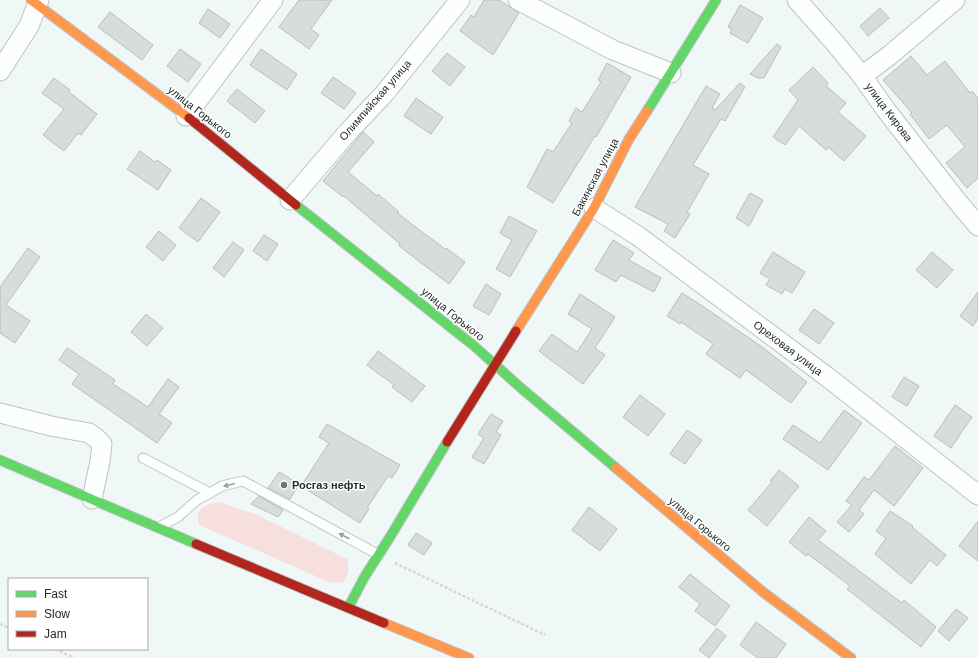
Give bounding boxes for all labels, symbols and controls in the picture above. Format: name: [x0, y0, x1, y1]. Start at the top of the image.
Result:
street label: Олимпийская улица: [337, 57, 414, 143]
street label: улица Кирова: [863, 80, 915, 144]
street label: улица Горького: [166, 83, 234, 141]
street label: Бакинская улица: [569, 135, 621, 218]
street label: улица Горького: [419, 285, 487, 343]
street label: Ореховая улица: [751, 318, 826, 378]
place label: Росгаз нефть: [292, 479, 366, 491]
marker: Росгаз нефть: [279, 480, 289, 490]
one-way arrow: [223, 482, 235, 488]
street label: улица Горького: [666, 495, 734, 553]
one-way arrow: [339, 533, 350, 539]
legend: [8, 578, 148, 650]
text: Fast: [44, 587, 68, 601]
text: Slow: [44, 607, 70, 621]
text: Jam: [44, 627, 67, 641]

